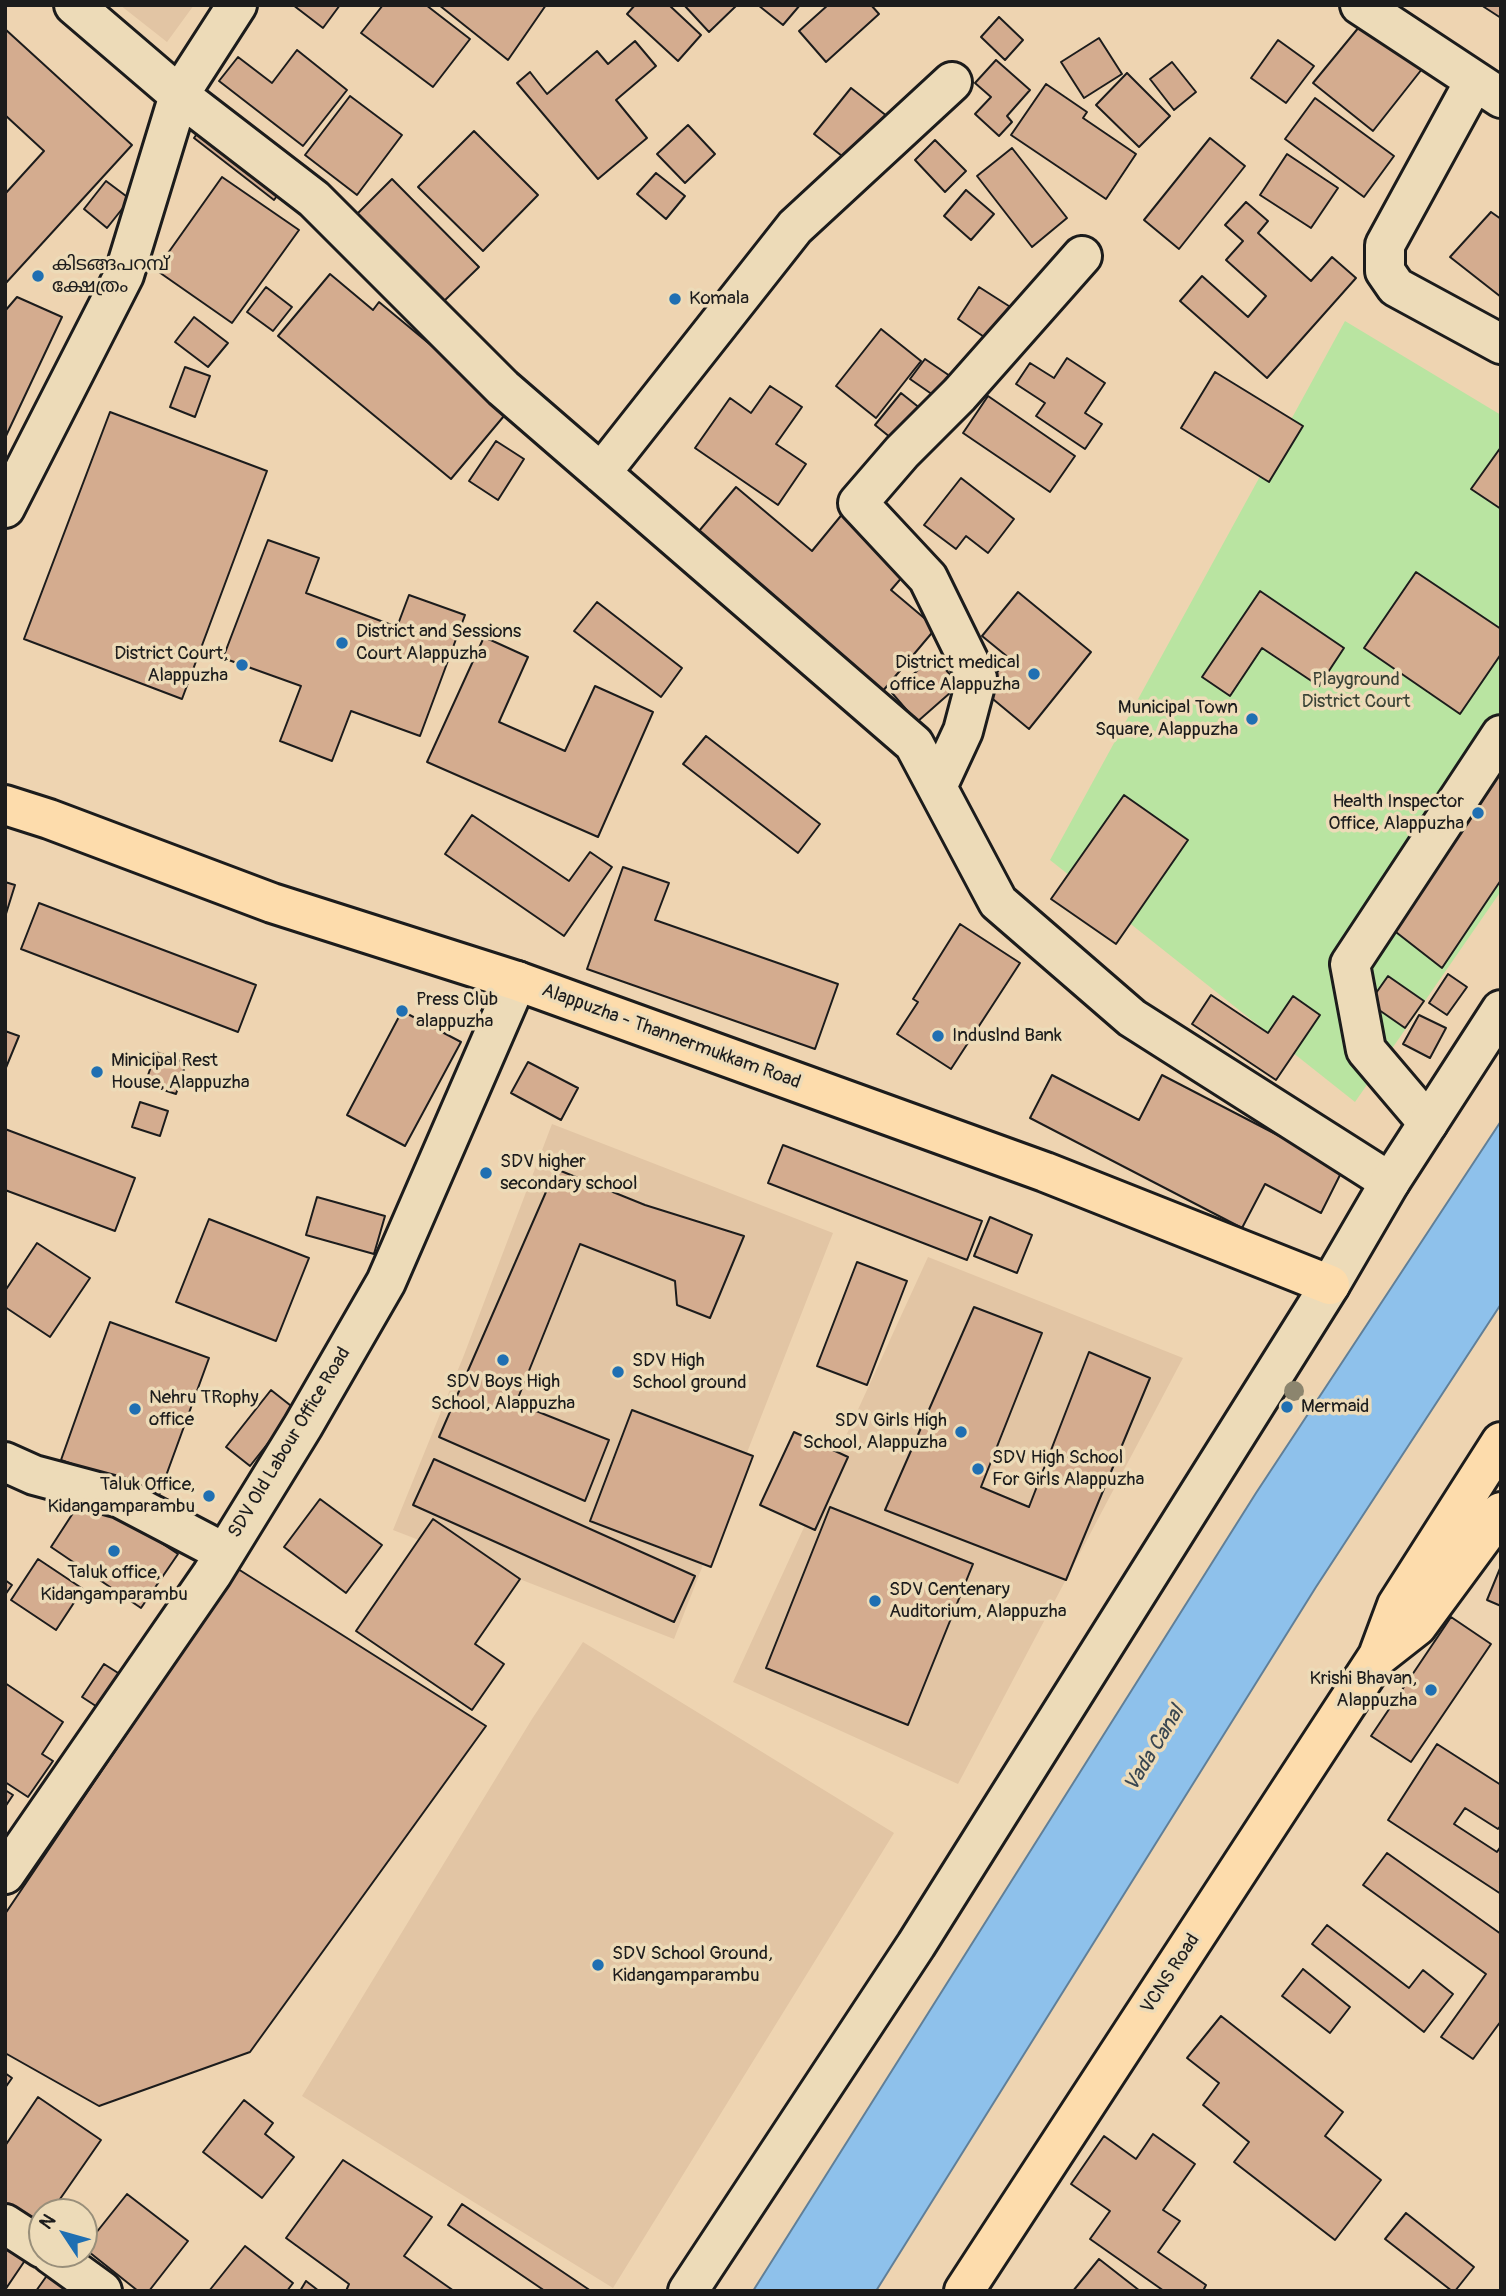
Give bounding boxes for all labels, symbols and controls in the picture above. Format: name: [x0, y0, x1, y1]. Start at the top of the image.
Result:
place label: കിടങ്ങപറമ്പ് ക്ഷേത്രം: [52, 254, 169, 298]
marker: കിടങ്ങപറമ്പ് ക്ഷേത്രം: [30, 268, 46, 284]
place label: Komala: [689, 288, 749, 310]
marker: Komala: [667, 291, 683, 307]
place label: District and Sessions Court Alappuzha: [356, 621, 521, 665]
marker: District and Sessions Court Alappuzha: [334, 635, 350, 651]
place label: District Court, Alappuzha: [114, 643, 228, 687]
place label: District medical office Alappuzha: [890, 652, 1020, 696]
marker: District Court, Alappuzha: [234, 657, 250, 673]
marker: District medical office Alappuzha: [1026, 666, 1042, 682]
park label: Playground District Court: [1302, 669, 1410, 713]
place label: Municipal Town Square, Alappuzha: [1095, 697, 1238, 741]
marker: Municipal Town Square, Alappuzha: [1244, 711, 1260, 727]
place label: Health Inspector Office, Alappuzha: [1328, 791, 1464, 835]
marker: Health Inspector Office, Alappuzha: [1470, 805, 1486, 821]
street label: Alappuzha - Thannermukkam Road: [538, 979, 804, 1095]
place label: Press Club alappuzha: [416, 989, 498, 1033]
marker: Press Club alappuzha: [394, 1003, 410, 1019]
place label: Induslnd Bank: [952, 1025, 1062, 1047]
marker: Induslnd Bank: [930, 1028, 946, 1044]
place label: Minicipal Rest House, Alappuzha: [111, 1050, 249, 1094]
marker: Minicipal Rest House, Alappuzha: [89, 1064, 105, 1080]
place label: SDV higher secondary school: [500, 1151, 637, 1195]
marker: SDV higher secondary school: [478, 1165, 494, 1181]
street label: SDV Old Labour Office Road: [224, 1344, 356, 1542]
place label: SDV High School ground: [632, 1350, 746, 1394]
marker: SDV Boys High School, Alappuzha: [495, 1352, 511, 1368]
marker: SDV High School ground: [610, 1364, 626, 1380]
place label: SDV Boys High School, Alappuzha: [431, 1371, 575, 1415]
place label: Nehru TRophy office: [149, 1387, 259, 1431]
place label: Mermaid: [1301, 1396, 1369, 1418]
marker: Mermaid: [1279, 1399, 1295, 1415]
marker: Nehru TRophy office: [127, 1401, 143, 1417]
place label: SDV Girls High School, Alappuzha: [803, 1410, 947, 1454]
marker: SDV Girls High School, Alappuzha: [953, 1424, 969, 1440]
place label: SDV High School For Girls Alappuzha: [992, 1447, 1144, 1491]
marker: SDV High School For Girls Alappuzha: [970, 1461, 986, 1477]
place label: Taluk Office, Kidangamparambu: [47, 1474, 195, 1518]
marker: Taluk Office, Kidangamparambu: [201, 1488, 217, 1504]
marker: Taluk office, Kidangamparambu: [106, 1543, 122, 1559]
place label: Taluk office, Kidangamparambu: [40, 1562, 188, 1606]
place label: SDV Centenary Auditorium, Alappuzha: [889, 1579, 1066, 1623]
marker: SDV Centenary Auditorium, Alappuzha: [867, 1593, 883, 1609]
place label: Krishi Bhavan, Alappuzha: [1309, 1668, 1417, 1712]
marker: Krishi Bhavan, Alappuzha: [1423, 1682, 1439, 1698]
water label: Vada Canal: [1120, 1701, 1190, 1797]
street label: VCNS Road: [1137, 1930, 1205, 2018]
place label: SDV School Ground, Kidangamparambu: [612, 1943, 773, 1987]
marker: SDV School Ground, Kidangamparambu: [590, 1957, 606, 1973]
north arrow: [28, 2198, 98, 2268]
text: N: [34, 2210, 61, 2234]

